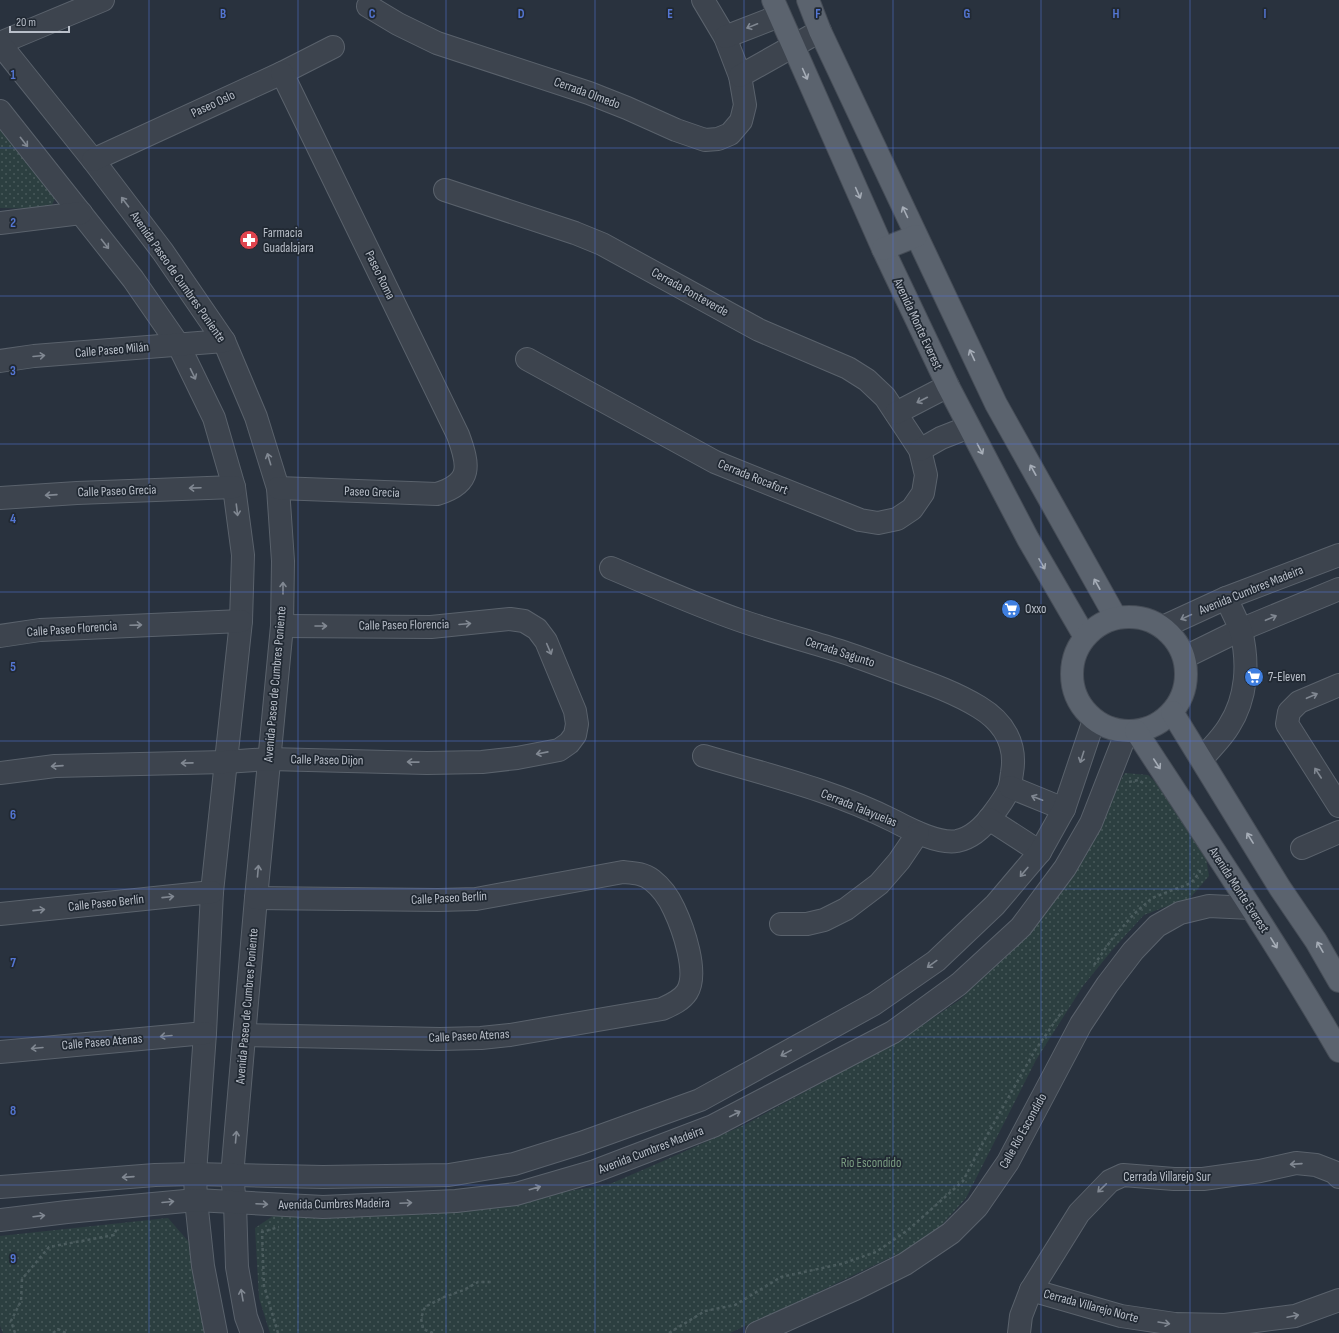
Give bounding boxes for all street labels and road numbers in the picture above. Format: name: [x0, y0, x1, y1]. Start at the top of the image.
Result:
street label: Cerrada Olmedo: [552, 74, 622, 112]
street label: Paseo Oslo: [189, 87, 237, 121]
street label: Avenida Paseo de Cumbres Poniente: [126, 208, 229, 346]
street label: Paseo Roma: [361, 248, 399, 302]
street label: Cerrada Ponteverde: [648, 264, 732, 320]
street label: Avenida Monte Everest: [889, 275, 946, 372]
street label: Calle Paseo Milán: [74, 339, 150, 361]
street label: Cerrada Rocafort: [716, 456, 790, 498]
street label: Calle Paseo Grecia: [77, 482, 157, 500]
street label: Paseo Grecia: [344, 483, 400, 501]
street label: Avenida Cumbres Madeira: [1195, 562, 1306, 619]
street label: Avenida Paseo de Cumbres Poniente: [260, 606, 290, 763]
street label: Calle Paseo Florencia: [359, 616, 449, 634]
street label: Calle Paseo Florencia: [26, 618, 118, 640]
street label: Cerrada Sagunto: [803, 633, 877, 671]
street label: Calle Paseo Dijon: [290, 751, 364, 769]
street label: Cerrada Talayuelas: [819, 785, 900, 831]
street label: Avenida Monte Everest: [1205, 843, 1273, 936]
street label: Calle Paseo Berlín: [411, 888, 487, 908]
street label: Calle Paseo Berlín: [67, 891, 145, 915]
street label: Avenida Paseo de Cumbres Poniente: [232, 928, 262, 1085]
street label: Calle Paseo Atenas: [428, 1026, 510, 1046]
street label: Calle Paseo Atenas: [61, 1030, 143, 1053]
street label: Calle Río Escondido: [996, 1090, 1050, 1172]
street label: Avenida Cumbres Madeira: [595, 1123, 706, 1178]
street label: Cerrada Villarejo Sur: [1123, 1169, 1211, 1185]
street label: Avenida Cumbres Madeira: [277, 1195, 390, 1213]
street label: Cerrada Villarejo Norte: [1042, 1286, 1140, 1326]

